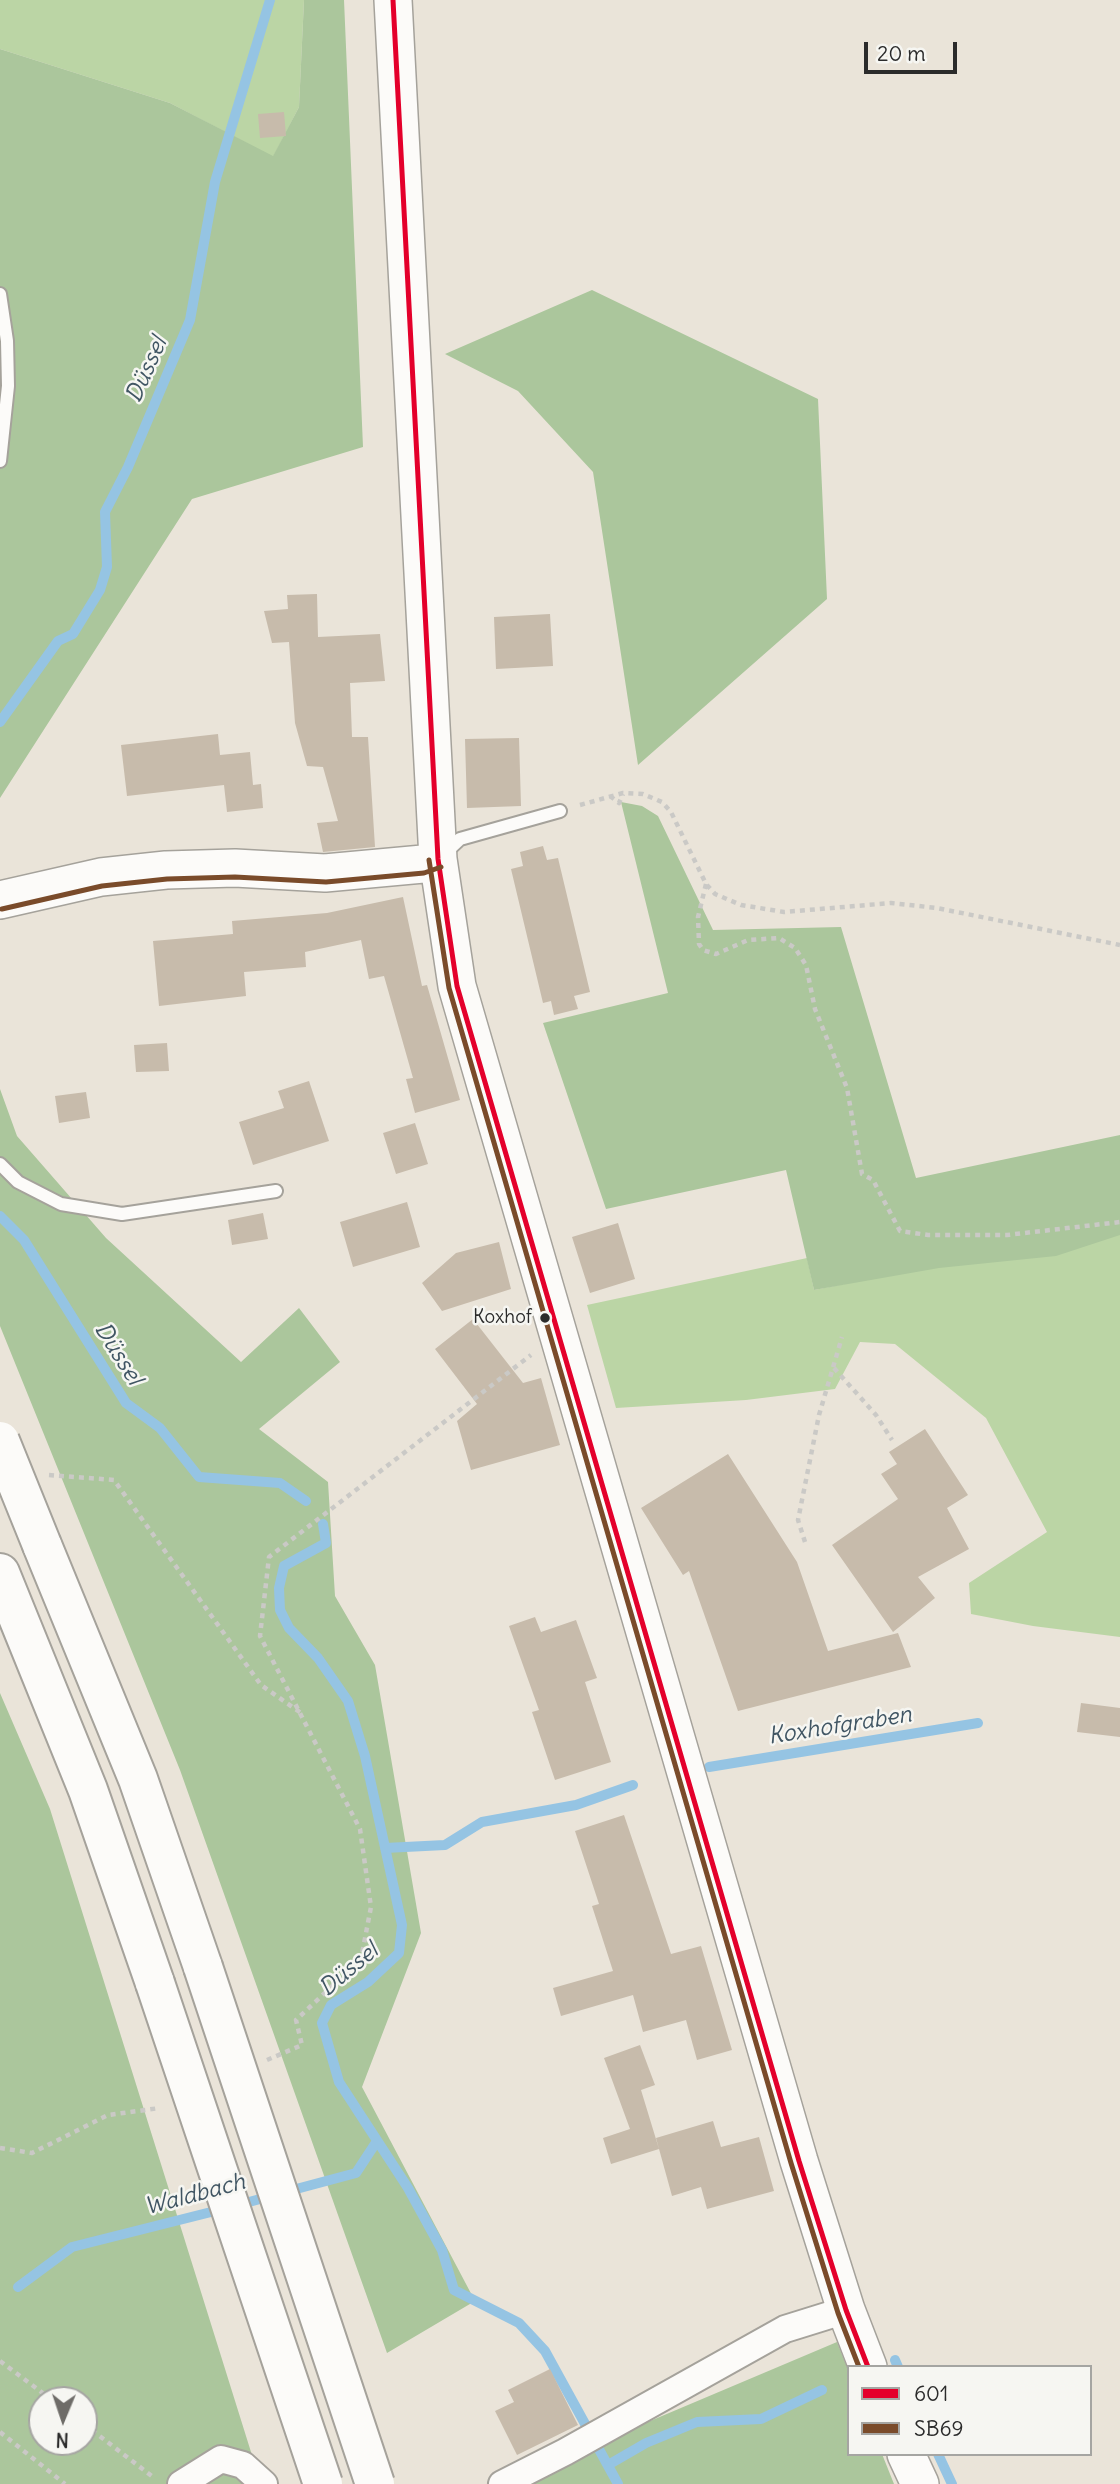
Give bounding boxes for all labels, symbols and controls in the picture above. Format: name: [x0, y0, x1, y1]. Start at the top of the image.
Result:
scale bar: [868, 28, 961, 72]
text: 20 m: [877, 40, 926, 67]
water label: Düssel: [121, 333, 173, 407]
place label: Koxhof: [473, 1307, 532, 1329]
marker: Koxhof: [538, 1311, 552, 1325]
water label: Düssel: [88, 1318, 148, 1390]
water label: Koxhofgraben: [766, 1701, 914, 1751]
water label: Düssel: [314, 1938, 384, 2002]
water label: Waldbach: [142, 2168, 248, 2222]
legend: [847, 2365, 1092, 2456]
text: 601: [914, 2380, 948, 2407]
north arrow: [28, 2386, 98, 2456]
text: SB69: [914, 2415, 964, 2442]
text: N: [55, 2428, 69, 2452]

